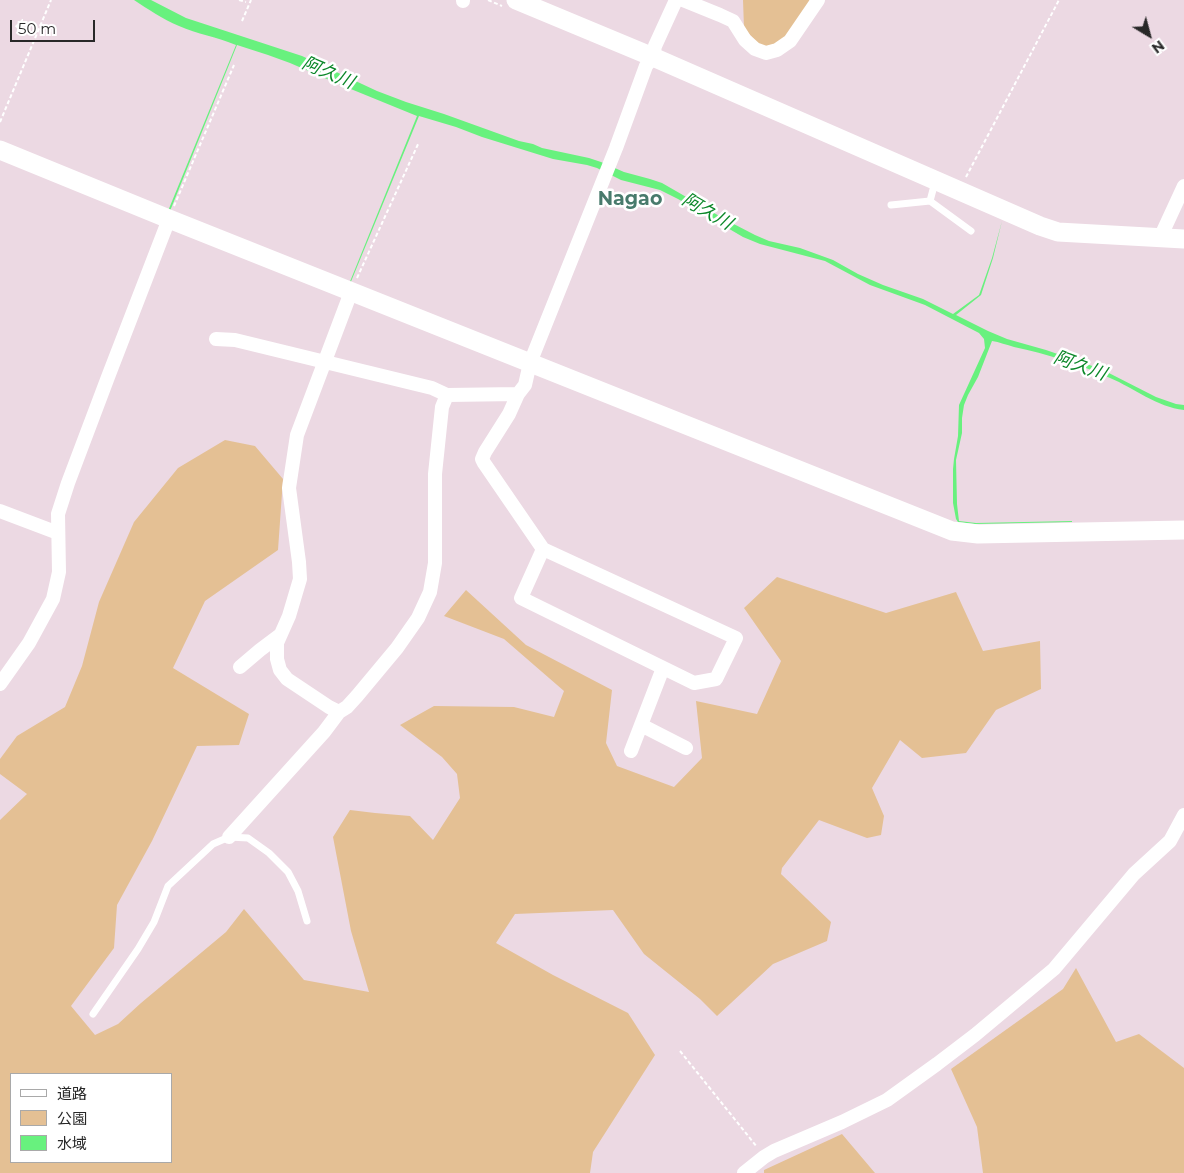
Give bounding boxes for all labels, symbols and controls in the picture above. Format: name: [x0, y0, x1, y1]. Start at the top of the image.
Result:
scale bar: [12, 10, 98, 42]
north arrow: [1124, 10, 1174, 60]
text: 50 m: [18, 19, 56, 38]
text: N: [1148, 36, 1168, 58]
water label: 阿久川: [299, 53, 357, 93]
district label: Nagao: [598, 188, 662, 210]
water label: 阿久川: [678, 189, 736, 235]
water label: 阿久川: [1051, 347, 1109, 385]
legend: [10, 1073, 172, 1163]
text: 道路: [57, 1084, 87, 1103]
text: 公園: [57, 1109, 87, 1128]
text: 水域: [57, 1134, 87, 1153]

